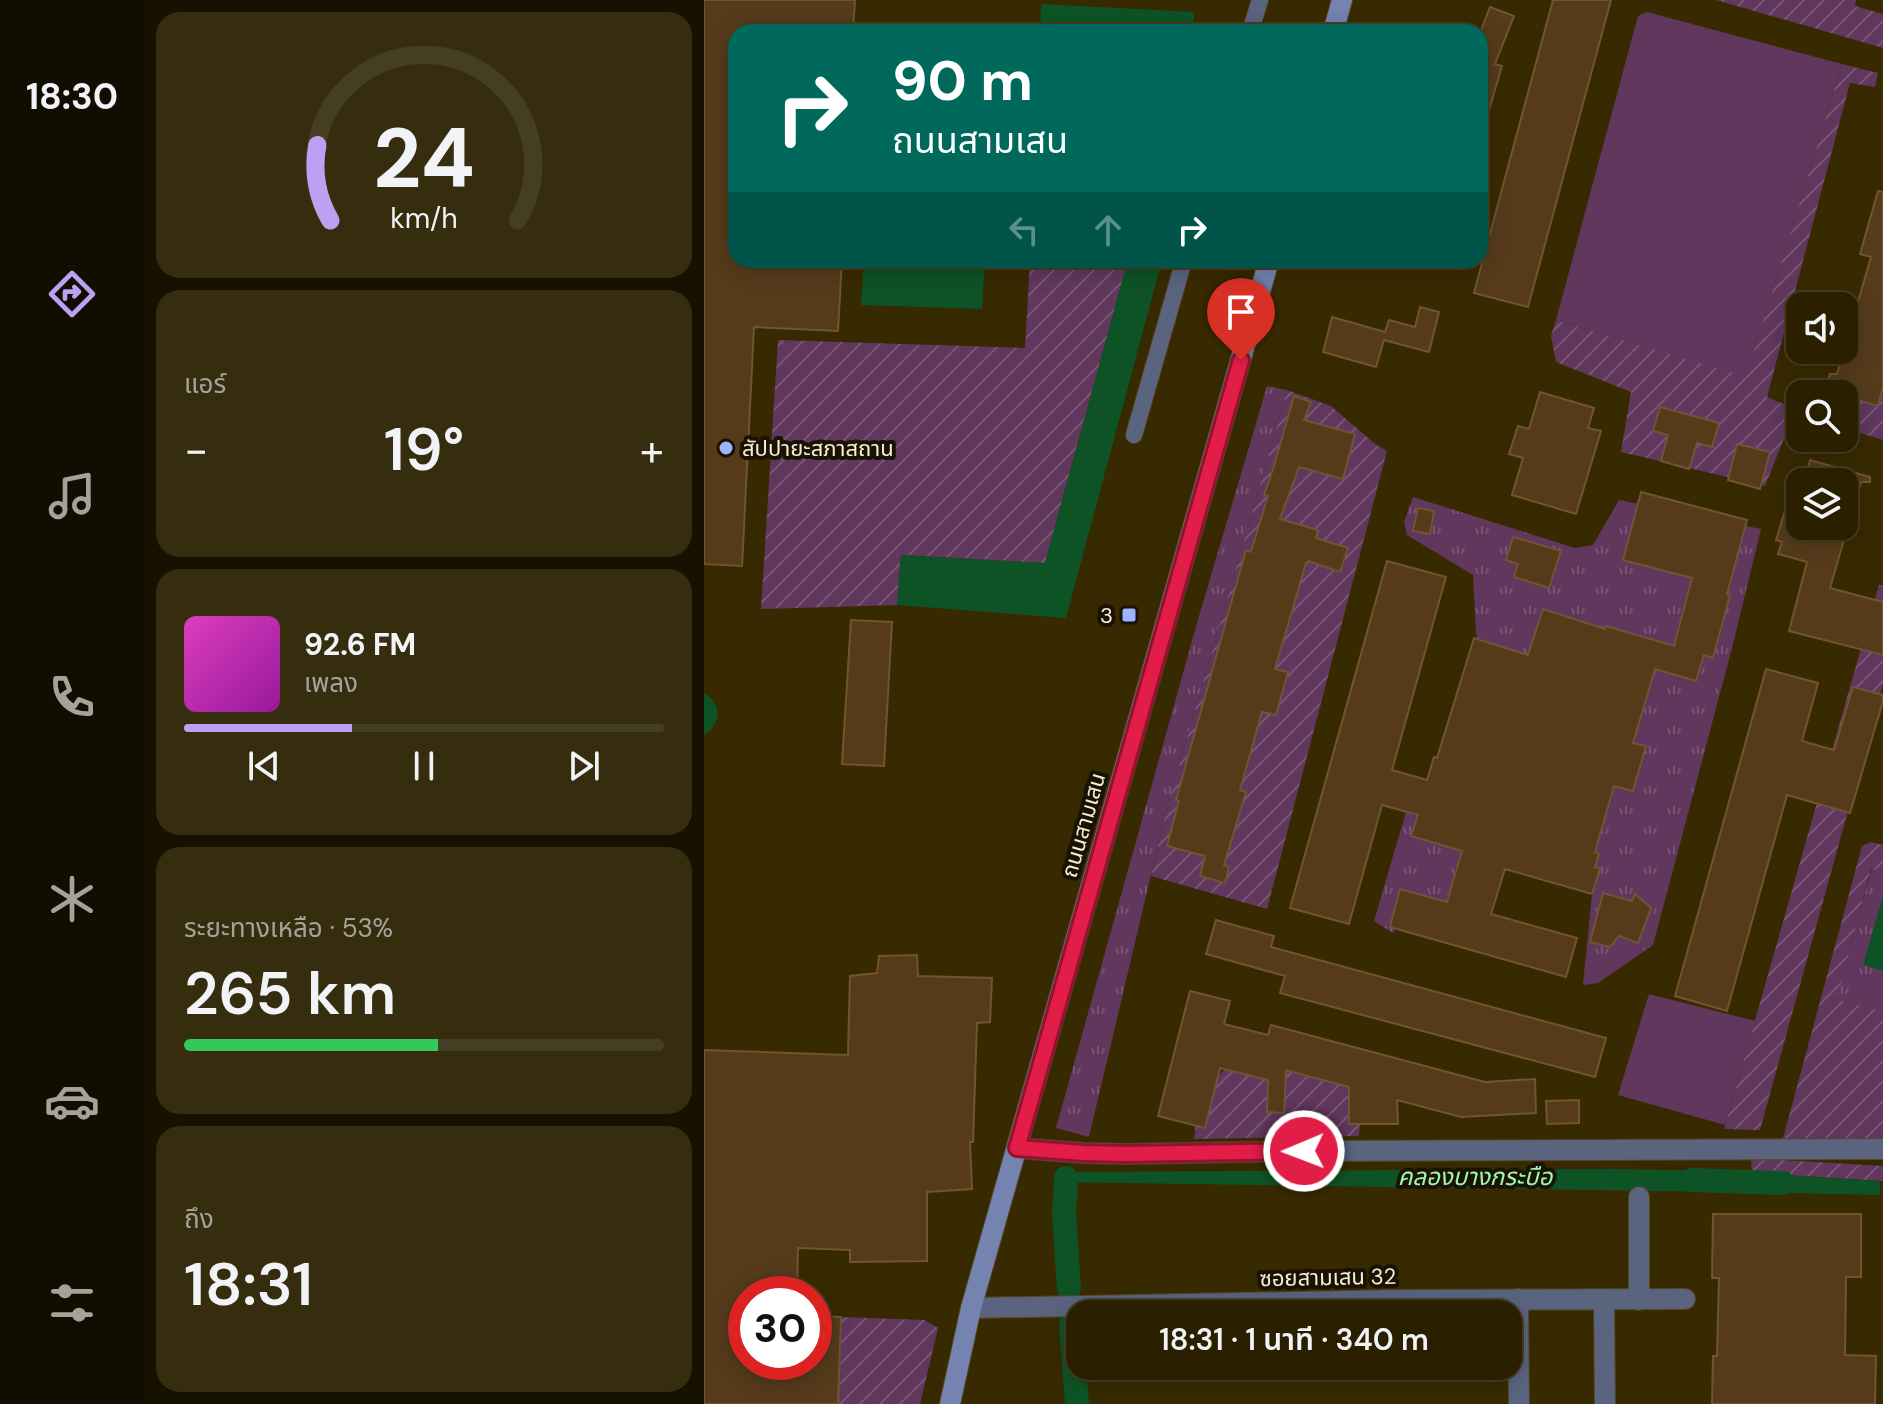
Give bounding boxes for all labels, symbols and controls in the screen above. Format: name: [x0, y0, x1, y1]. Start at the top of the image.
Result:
text: 90 m: [892, 44, 1033, 117]
icon: right: [760, 56, 864, 160]
text: 18:30: [26, 73, 118, 120]
text: 24: [373, 104, 475, 213]
text: ถนนสามเสน: [892, 117, 1068, 164]
text: km/h: [390, 200, 458, 237]
icon: left: [1002, 208, 1046, 252]
icon: ahead: [1086, 208, 1130, 252]
icon: right: [1170, 208, 1214, 252]
icon: directions: [44, 266, 100, 322]
pin: [1207, 278, 1275, 360]
icon: arrive: [1219, 290, 1263, 334]
map controls: [1786, 292, 1858, 540]
button: sound: [1786, 292, 1858, 364]
text: แอร์: [184, 367, 226, 401]
button: search: [1786, 380, 1858, 452]
text: 19°: [384, 410, 464, 489]
text: −: [184, 421, 208, 479]
text: +: [640, 421, 664, 479]
place label: สัปปายะสภาสถาน: [742, 434, 894, 463]
marker: สัปปายะสภาสถาน: [717, 439, 735, 457]
icon: music: [44, 468, 100, 524]
button: layers: [1786, 468, 1858, 540]
place label: 3: [1100, 601, 1113, 630]
marker: 3: [1120, 606, 1138, 624]
text: 92.6 FM: [304, 625, 416, 664]
text: เพลง: [304, 666, 358, 700]
icon: phone: [44, 669, 100, 725]
icon: previous: [242, 744, 286, 788]
icon: pause: [402, 744, 446, 788]
icon: next: [562, 744, 606, 788]
street label: ถนนสามเสน: [1055, 769, 1112, 881]
icon: climate: [44, 871, 100, 927]
text: ระยะทางเหลือ · 53%: [184, 911, 393, 945]
text: 265 km: [184, 954, 396, 1033]
icon: car: [44, 1073, 100, 1129]
position arrow: [1262, 1109, 1346, 1193]
water label: คลองบางกระบือ: [1398, 1161, 1554, 1192]
text: ถึง: [184, 1202, 214, 1236]
text: 18:31: [184, 1245, 313, 1324]
street label: ซอยสามเสน 32: [1259, 1262, 1397, 1293]
icon: filters: [44, 1275, 100, 1331]
speed limit sign: 30: [728, 1276, 832, 1380]
text: 18:31 · 1 นาที · 340 m: [1159, 1320, 1429, 1359]

